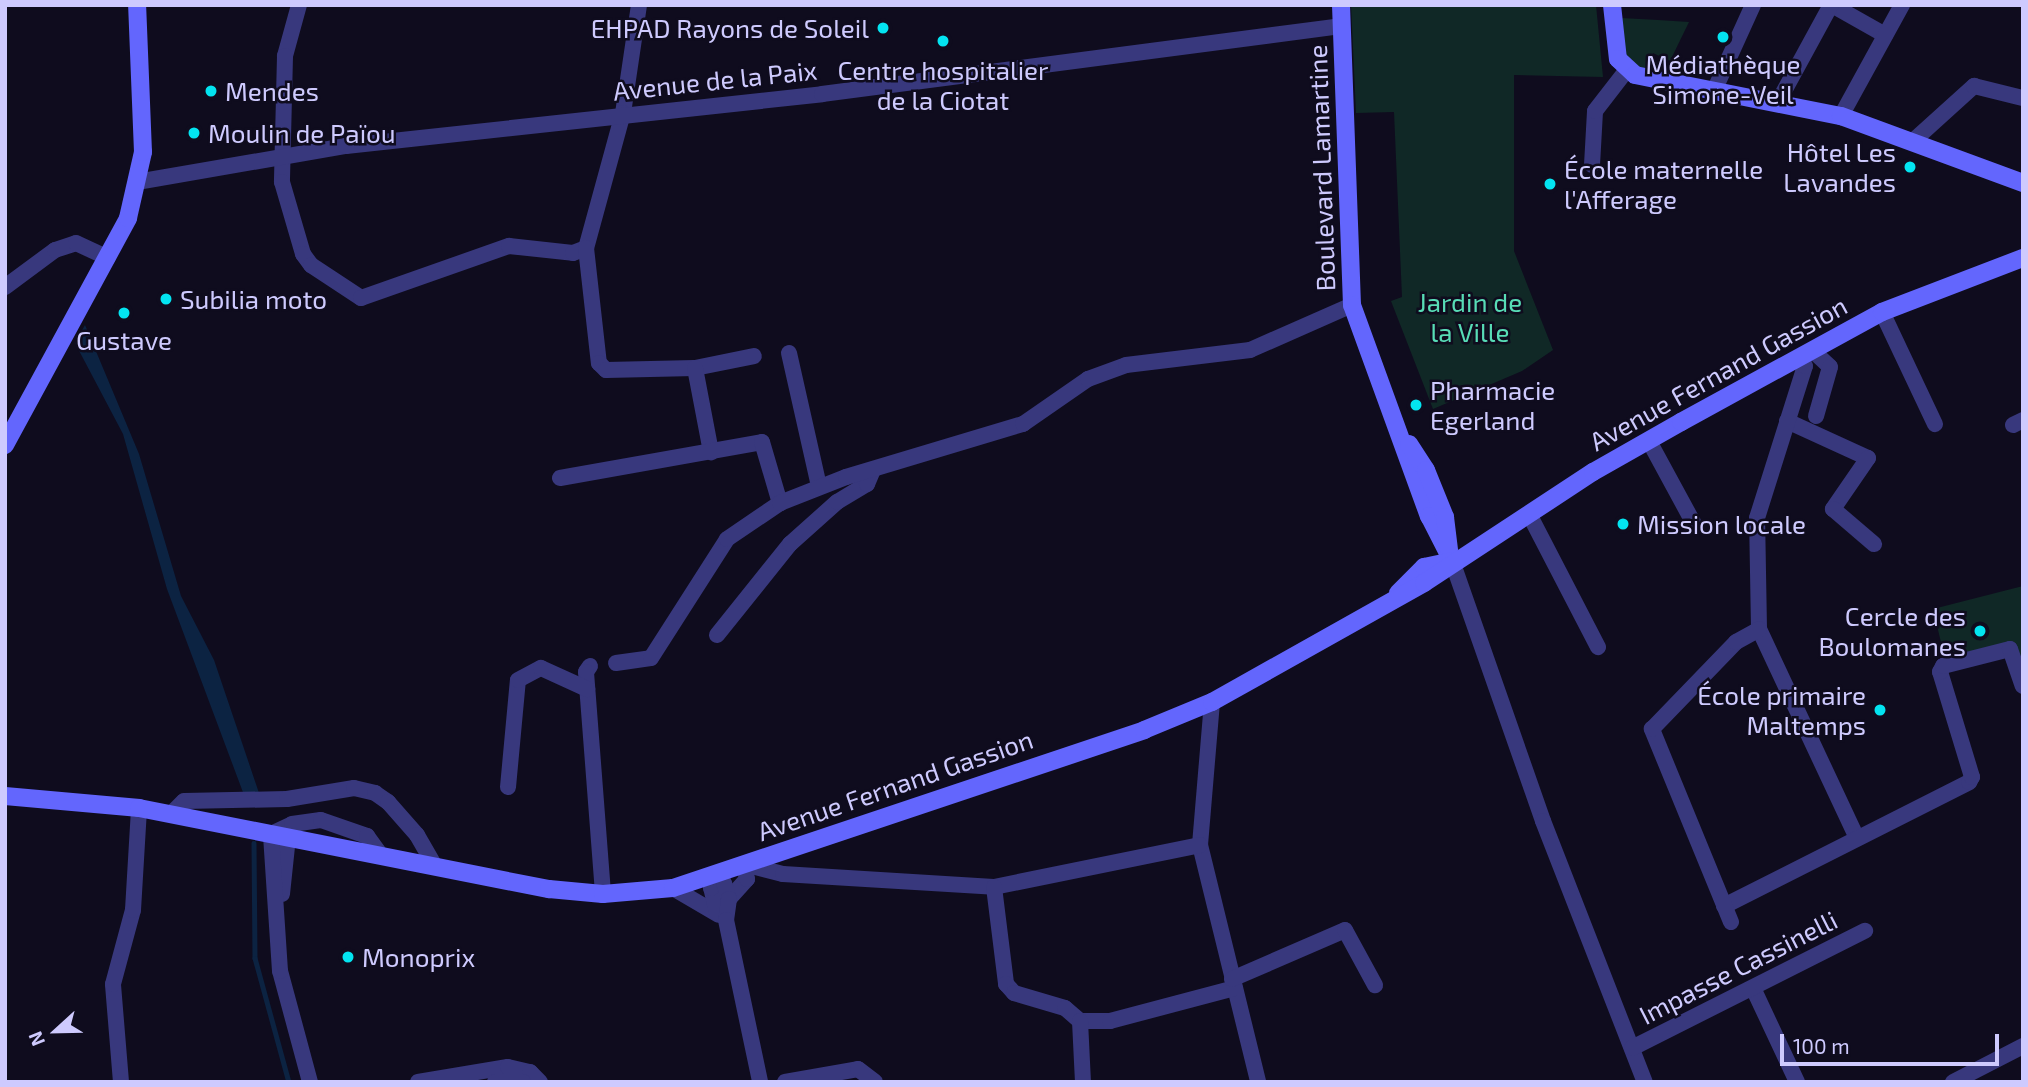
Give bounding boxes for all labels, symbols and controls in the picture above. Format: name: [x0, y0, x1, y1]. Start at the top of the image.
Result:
place label: EHPAD Rayons de Soleil: [591, 12, 869, 44]
marker: EHPAD Rayons de Soleil: [875, 20, 891, 36]
marker: Médiathèque Simone-Veil: [1715, 29, 1731, 45]
marker: Centre hospitalier de la Ciotat: [933, 31, 953, 51]
street label: Boulevard Lamartine: [1301, 44, 1341, 292]
place label: Médiathèque Simone-Veil: [1646, 48, 1800, 110]
street label: Avenue de la Paix: [611, 54, 819, 106]
place label: Centre hospitalier de la Ciotat: [838, 54, 1048, 116]
place label: Mendes: [225, 75, 319, 107]
marker: Mendes: [203, 83, 219, 99]
place label: Moulin de Païou: [208, 117, 396, 149]
marker: Moulin de Païou: [186, 125, 202, 141]
place label: Hôtel Les Lavandes: [1783, 136, 1896, 198]
place label: École maternelle l'Afferage: [1564, 153, 1763, 214]
marker: Hôtel Les Lavandes: [1902, 159, 1918, 175]
marker: École maternelle l'Afferage: [1542, 176, 1558, 192]
place label: Subilia moto: [180, 283, 327, 315]
park label: Jardin de la Ville: [1418, 286, 1522, 348]
street label: Avenue Fernand Gassion: [1584, 289, 1852, 457]
marker: Subilia moto: [158, 291, 174, 307]
marker: Gustave: [116, 305, 132, 321]
place label: Gustave: [76, 324, 172, 356]
place label: Pharmacie Egerland: [1430, 374, 1555, 436]
marker: Pharmacie Egerland: [1408, 397, 1424, 413]
place label: Mission locale: [1637, 508, 1806, 540]
marker: Mission locale: [1615, 516, 1631, 532]
place label: Cercle des Boulomanes: [1818, 600, 1966, 662]
marker: Cercle des Boulomanes: [1972, 623, 1988, 639]
place label: École primaire Maltemps: [1697, 679, 1866, 740]
marker: École primaire Maltemps: [1872, 702, 1888, 718]
street label: Avenue Fernand Gassion: [753, 723, 1037, 847]
street label: Impasse Cassinelli: [1634, 904, 1842, 1030]
place label: Monoprix: [362, 941, 475, 973]
marker: Monoprix: [340, 949, 356, 965]
north arrow: [21, 996, 91, 1066]
scale bar: [1783, 1020, 2002, 1064]
text: N: [23, 1028, 49, 1050]
text: 100 m: [1793, 1033, 1850, 1058]

